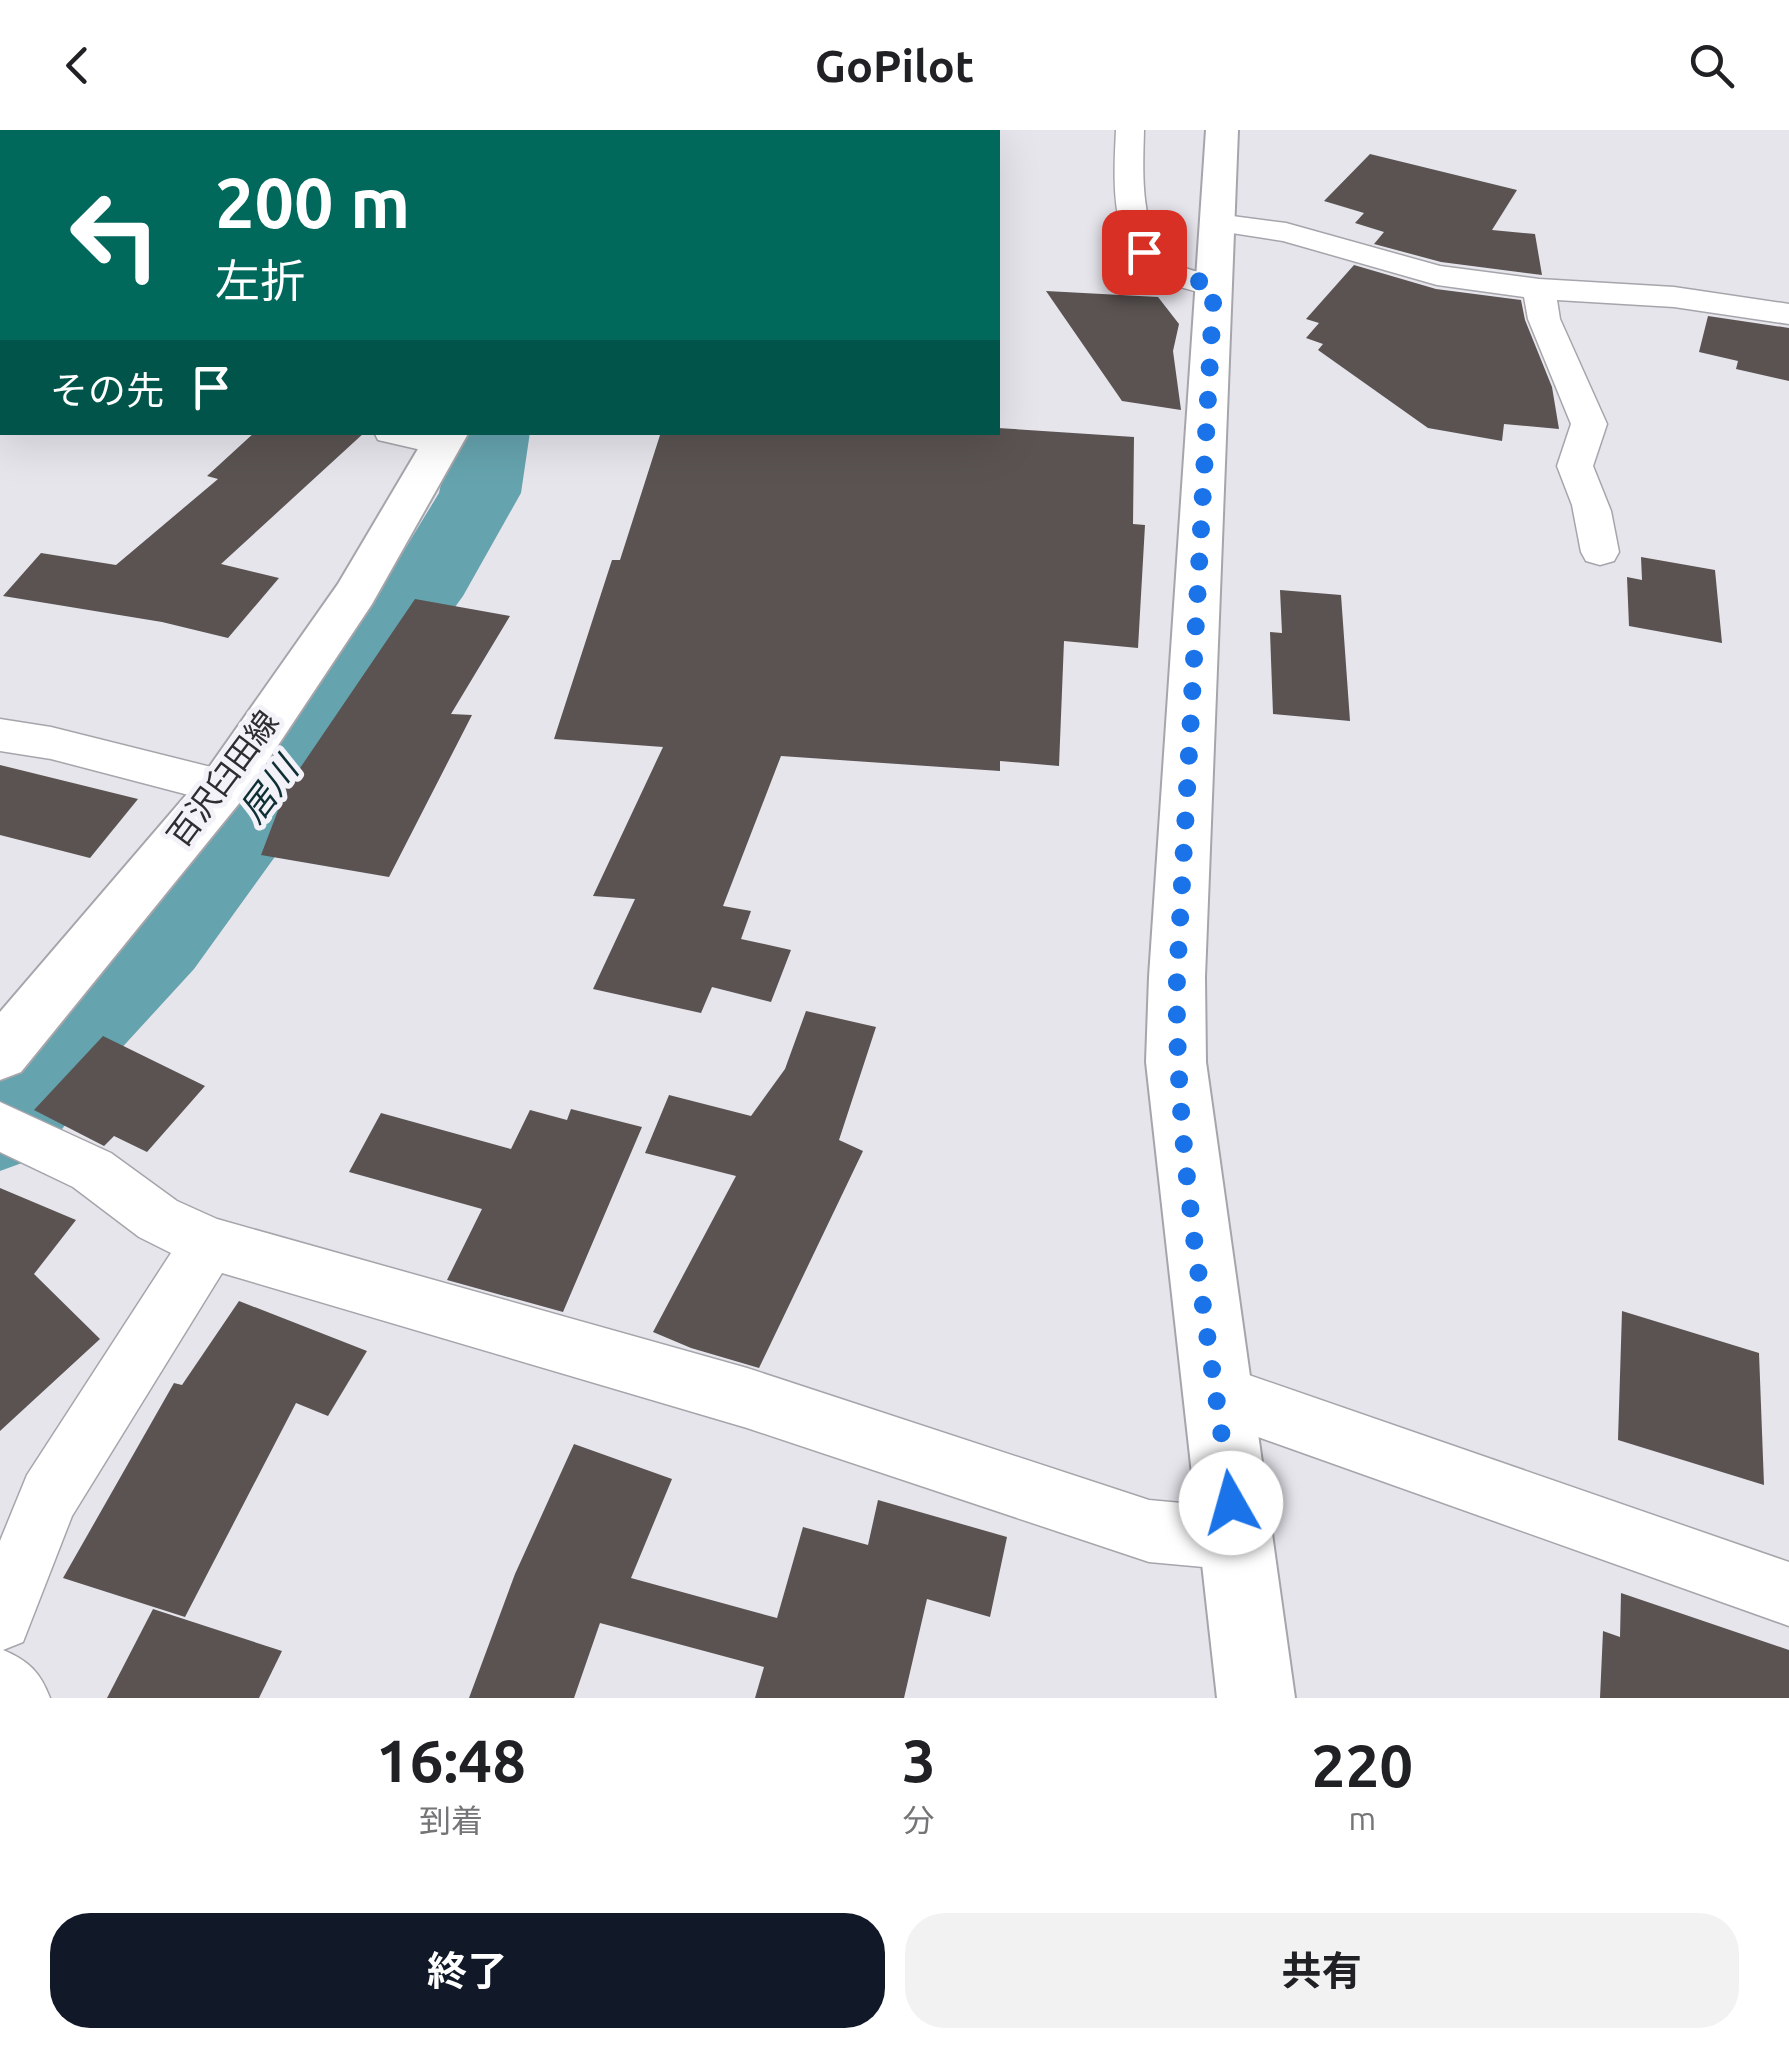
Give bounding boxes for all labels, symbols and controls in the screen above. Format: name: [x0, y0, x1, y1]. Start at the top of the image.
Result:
icon: back: [50, 38, 105, 93]
icon: search: [1684, 38, 1739, 93]
text: GoPilot: [815, 40, 974, 91]
text: 200 m: [215, 163, 410, 241]
icon: left: [50, 170, 180, 300]
pin: [1102, 210, 1187, 295]
icon: arrive: [1117, 225, 1172, 280]
text: 左折: [215, 255, 305, 306]
icon: arrive: [184, 360, 239, 415]
text: その先: [50, 369, 164, 411]
street label: 百沢臼田線: [160, 704, 285, 853]
water label: 居川: [231, 746, 308, 829]
position arrow: [1179, 1451, 1283, 1555]
text: 16:48: [376, 1726, 526, 1793]
text: 3: [902, 1726, 936, 1793]
text: 220: [1312, 1731, 1413, 1798]
text: m: [1349, 1800, 1376, 1836]
text: 到着: [419, 1802, 483, 1838]
text: 分: [903, 1802, 935, 1838]
button: 終了: [50, 1913, 885, 2028]
button: 共有: [905, 1913, 1739, 2028]

